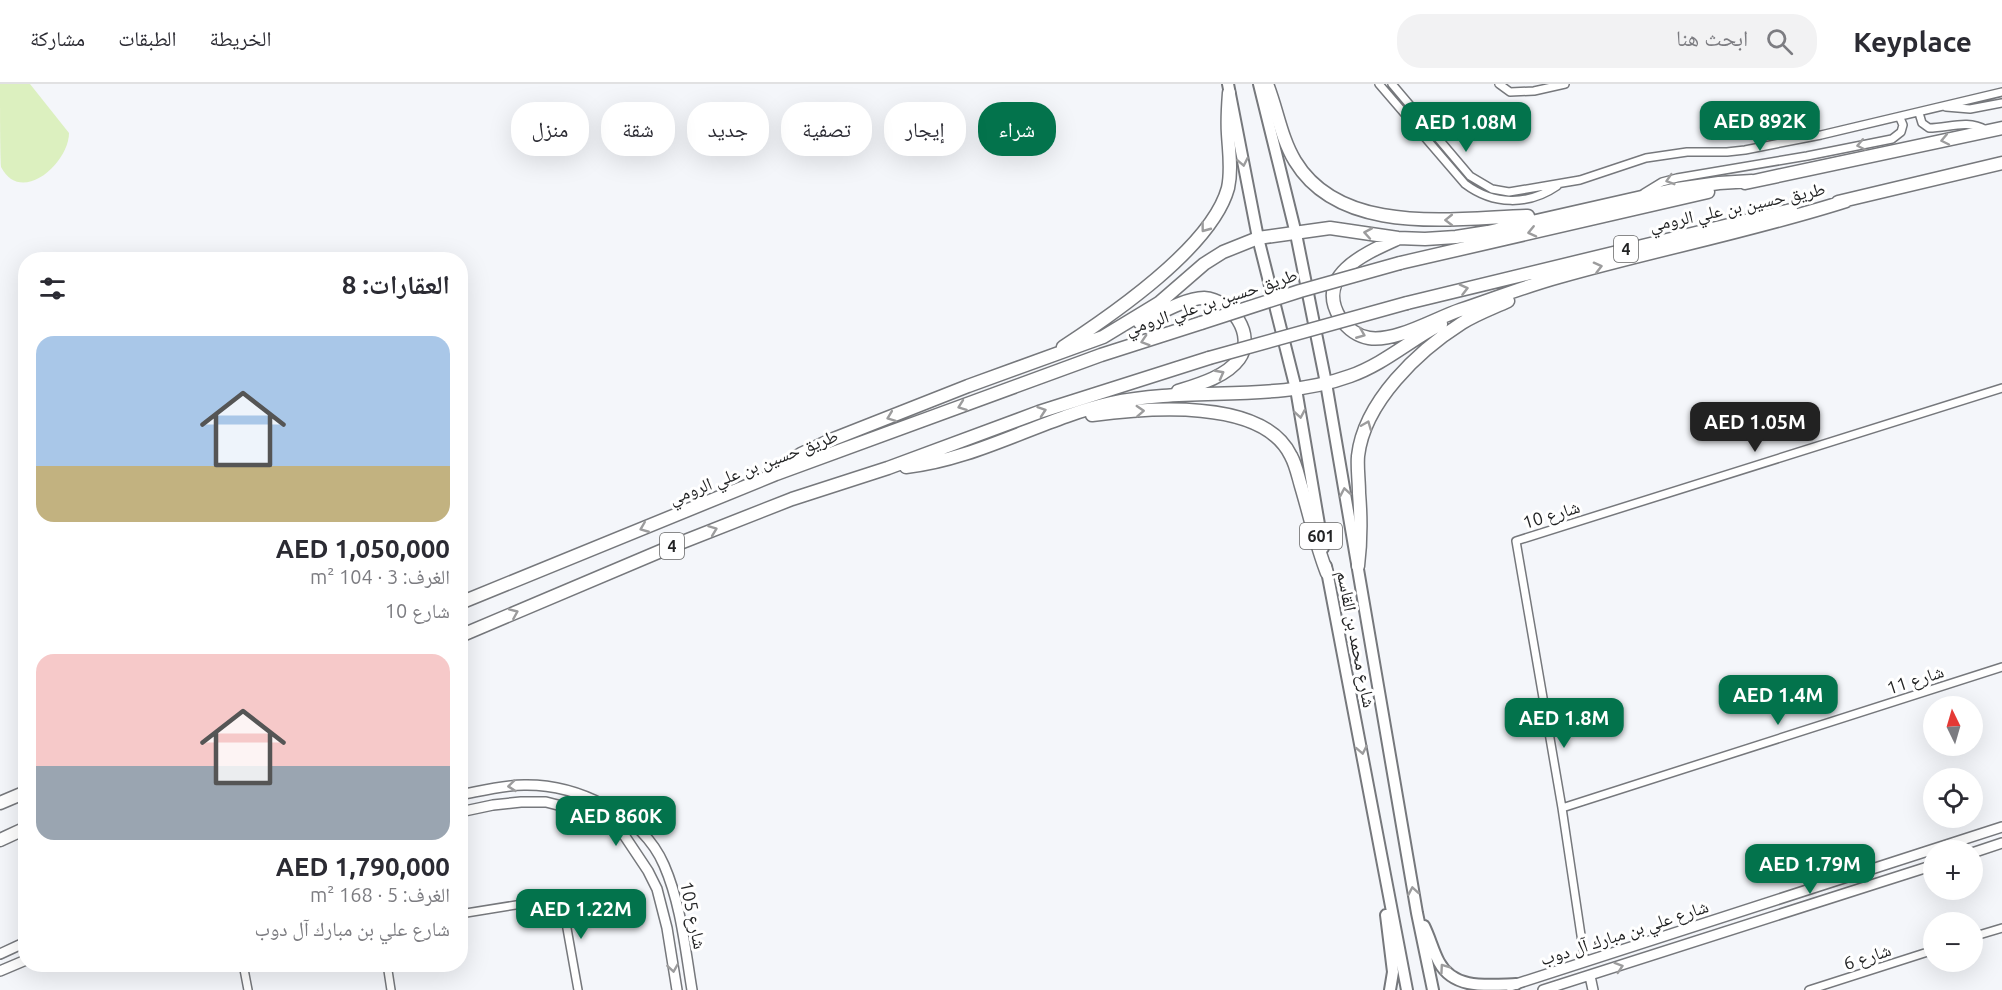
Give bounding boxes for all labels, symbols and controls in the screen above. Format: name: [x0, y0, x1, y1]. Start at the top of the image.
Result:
search box: [1397, 14, 1817, 68]
text: ابحث هنا: [1676, 25, 1748, 50]
icon: search: [1763, 25, 1796, 58]
text: مشاركة: [30, 26, 85, 50]
text: الطبقات: [118, 26, 177, 50]
text: الخريطة: [210, 26, 271, 50]
text: Keyplace: [1853, 26, 1972, 57]
pin: AED 892K: [1698, 101, 1822, 152]
chip: منزل: [511, 102, 589, 156]
chip: شقة: [601, 102, 675, 156]
chip: جديد: [687, 102, 769, 156]
chip: تصفية: [781, 102, 872, 156]
chip: إيجار: [884, 102, 966, 156]
chip: شراء: [978, 102, 1056, 156]
pin: AED 1.08M: [1397, 102, 1535, 153]
text: AED 892K: [1714, 109, 1806, 132]
text: AED 1.08M: [1415, 110, 1517, 133]
one-way arrow: [1940, 133, 1950, 146]
one-way arrow: [1857, 138, 1867, 151]
one-way arrow: [1236, 157, 1249, 167]
one-way arrow: [1665, 173, 1676, 185]
street label: طريق حسين بن علي الرومي: [1647, 178, 1828, 240]
one-way arrow: [1445, 214, 1454, 226]
one-way arrow: [1201, 222, 1212, 233]
one-way arrow: [1527, 225, 1537, 238]
one-way arrow: [1363, 228, 1373, 240]
road number: 4: [1614, 236, 1638, 262]
one-way arrow: [1592, 262, 1603, 274]
street label: طريق حسين بن علي الرومي: [1123, 264, 1301, 344]
text: العقارات: 8: [342, 270, 450, 299]
icon: filters: [36, 272, 69, 305]
one-way arrow: [1459, 283, 1469, 296]
one-way arrow: [1355, 327, 1366, 340]
one-way arrow: [1140, 334, 1151, 346]
one-way arrow: [1213, 370, 1224, 381]
icon: home: [189, 375, 297, 483]
one-way arrow: [957, 399, 967, 412]
pin: AED 1.05M: [1686, 402, 1824, 453]
one-way arrow: [1136, 404, 1145, 417]
one-way arrow: [1036, 406, 1047, 419]
one-way arrow: [1293, 408, 1306, 418]
one-way arrow: [886, 409, 896, 422]
text: AED 1.05M: [1704, 410, 1806, 433]
one-way arrow: [1360, 420, 1372, 431]
street label: طريق حسين بن علي الرومي: [666, 425, 842, 513]
one-way arrow: [1340, 487, 1352, 497]
street label: شارع 10: [1520, 496, 1583, 534]
one-way arrow: [639, 521, 650, 533]
road number: 601: [1300, 523, 1342, 549]
one-way arrow: [707, 525, 718, 537]
road number: 4: [660, 533, 684, 559]
text: AED 1,050,000: [276, 534, 450, 563]
text: الغرف: 3 · 104 m²: [310, 565, 450, 588]
street label: شارع محمد بن القاسم: [1331, 569, 1380, 710]
text: شارع 10: [385, 599, 450, 622]
one-way arrow: [508, 609, 519, 621]
street label: شارع 11: [1884, 660, 1947, 699]
pin: AED 1.4M: [1716, 675, 1840, 726]
text: AED 1.4M: [1733, 683, 1823, 706]
icon: home: [189, 693, 297, 801]
north arrow: [1923, 696, 1983, 756]
map controls: [1923, 696, 1983, 972]
pin: AED 1.8M: [1502, 698, 1626, 749]
text: AED 1.8M: [1519, 706, 1609, 729]
one-way arrow: [1355, 745, 1368, 755]
button: locate: [1923, 768, 1983, 828]
one-way arrow: [507, 779, 516, 792]
pin: AED 860K: [554, 796, 678, 847]
text: AED 860K: [570, 804, 662, 827]
button: +: [1923, 840, 1983, 900]
pin: AED 1.79M: [1741, 844, 1879, 895]
text: AED 1,790,000: [276, 852, 450, 881]
text: AED 1.79M: [1759, 852, 1861, 875]
street label: شارع 105: [675, 879, 711, 951]
text: الغرف: 5 · 168 m²: [310, 883, 450, 906]
one-way arrow: [1407, 887, 1420, 897]
pin: AED 1.22M: [512, 889, 650, 940]
street label: شارع علي بن مبارك آل دوب: [1537, 895, 1712, 974]
text: AED 1.22M: [530, 897, 632, 920]
button: −: [1923, 912, 1983, 972]
text: شارع علي بن مبارك آل دوب: [255, 917, 450, 940]
street label: شارع 6: [1841, 939, 1894, 975]
one-way arrow: [1613, 961, 1624, 974]
one-way arrow: [1440, 963, 1451, 974]
one-way arrow: [667, 964, 679, 973]

